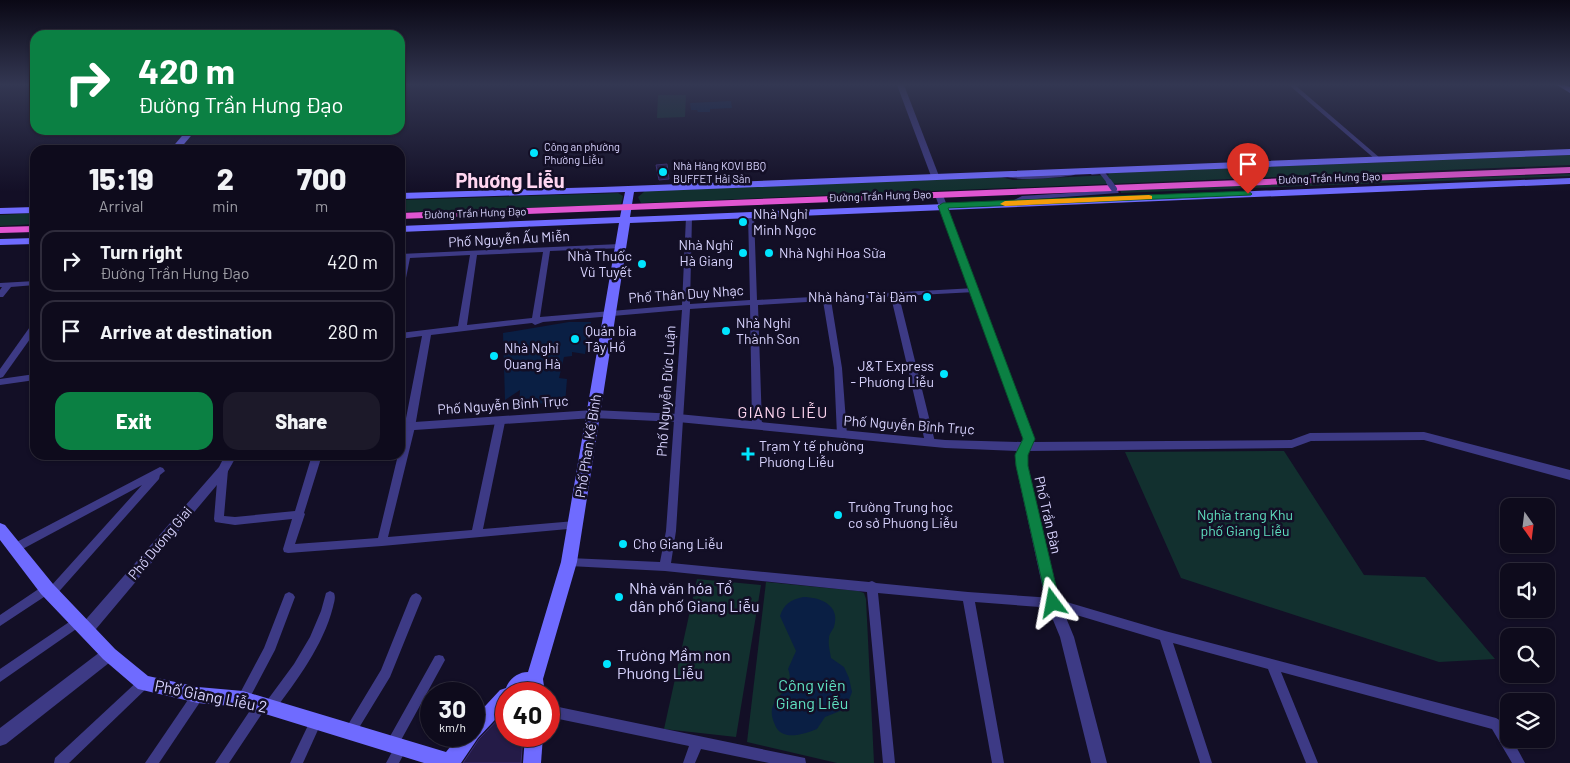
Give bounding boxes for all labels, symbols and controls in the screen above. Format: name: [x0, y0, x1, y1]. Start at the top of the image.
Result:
text: 420 m: [138, 49, 235, 91]
icon: right: [55, 50, 120, 115]
text: Đường Trần Hưng Đạo: [138, 91, 343, 117]
place label: Công an phường Phường Liễu: [544, 140, 620, 166]
pin: [1227, 143, 1269, 194]
marker: Công an phường Phường Liễu: [528, 147, 540, 159]
icon: arrive: [1234, 150, 1262, 178]
place label: Nhà Hàng KOVI BBQ BUFFET Hải Sản: [673, 159, 766, 185]
text: 15:19: [89, 160, 154, 196]
text: 2: [217, 160, 234, 196]
text: 700: [297, 160, 346, 196]
marker: Nhà Hàng KOVI BBQ BUFFET Hải Sản: [657, 166, 669, 178]
district label: Phương Liễu: [455, 168, 565, 192]
street label: Đường Trần Hưng Đạo: [1277, 169, 1381, 186]
street label: Đường Trần Hưng Đạo: [828, 187, 932, 204]
text: Arrival: [99, 196, 144, 215]
text: min: [212, 196, 238, 215]
text: m: [315, 196, 328, 215]
street label: Đường Trần Hưng Đạo: [423, 204, 527, 221]
place label: Nhà Nghỉ Minh Ngọc: [753, 205, 816, 238]
marker: Nhà Nghỉ Minh Ngọc: [737, 216, 749, 228]
street label: Phố Nguyễn Ấu Miễn: [448, 227, 570, 250]
place label: Nhà Nghỉ Hà Giang: [679, 236, 733, 269]
text: Turn right: [100, 240, 182, 263]
place label: Nhà Nghỉ Hoa Sữa: [779, 244, 886, 261]
icon: right: [57, 247, 85, 275]
place label: Nhà Thuốc Vũ Tuyết: [567, 247, 632, 280]
marker: Nhà Nghỉ Hà Giang: [737, 247, 749, 259]
marker: Nhà Nghỉ Hoa Sữa: [763, 247, 775, 259]
text: 420 m: [327, 250, 378, 273]
marker: Nhà Thuốc Vũ Tuyết: [636, 258, 648, 270]
text: Đường Trần Hưng Đạo: [100, 263, 249, 282]
street label: Phố Thân Duy Nhạc: [628, 281, 744, 306]
place label: Nhà hàng Tài Đàm: [808, 288, 917, 305]
marker: Nhà hàng Tài Đàm: [921, 291, 933, 303]
place label: Nhà Nghỉ Thành Sơn: [736, 314, 800, 347]
icon: arrive: [57, 317, 85, 345]
text: Arrive at destination: [100, 320, 272, 343]
text: 280 m: [328, 320, 378, 343]
place label: Quán bia Tây Hồ: [585, 322, 636, 355]
street label: Phố Nguyễn Đức Luận: [652, 325, 679, 457]
marker: Nhà Nghỉ Thành Sơn: [720, 325, 732, 337]
marker: Quán bia Tây Hồ: [569, 333, 581, 345]
place label: Nhà Nghỉ Quang Hà: [504, 339, 561, 372]
marker: Nhà Nghỉ Quang Hà: [488, 350, 500, 362]
place label: J&T Express - Phương Liễu: [850, 357, 934, 390]
marker: J&T Express - Phương Liễu: [938, 368, 950, 380]
street label: Phố Nguyễn Bỉnh Trục: [437, 391, 569, 418]
button: Exit: [55, 392, 213, 450]
button: Share: [223, 392, 380, 450]
street label: Phố Phan Kế Bính: [571, 393, 604, 499]
district label: GIANG LIỄU: [738, 402, 828, 421]
street label: Phố Nguyễn Bỉnh Trục: [843, 411, 975, 438]
place label: Trạm Y tế phường Phương Liễu: [759, 437, 864, 470]
marker: Trạm Y tế phường Phương Liễu: [741, 447, 755, 461]
street label: Phố Trần Bàn: [1031, 474, 1066, 555]
place label: Trường Trung học cơ sở Phương Liễu: [848, 498, 958, 531]
north arrow: [1500, 498, 1555, 552]
map controls: [1500, 498, 1555, 748]
street label: Phố Dương Giai: [124, 503, 195, 583]
park label: Nghĩa trang Khu phố Giang Liễu: [1197, 506, 1293, 539]
marker: Trường Trung học cơ sở Phương Liễu: [832, 509, 844, 521]
place label: Chợ Giang Liễu: [633, 535, 723, 552]
marker: Chợ Giang Liễu: [617, 538, 629, 550]
button: sound: [1500, 563, 1555, 618]
position arrow: [1026, 576, 1078, 628]
place label: Nhà văn hóa Tổ dân phố Giang Liễu: [629, 578, 760, 615]
marker: Nhà văn hóa Tổ dân phố Giang Liễu: [613, 591, 625, 603]
button: search: [1500, 628, 1555, 683]
place label: Trường Mầm non Phương Liễu: [617, 645, 731, 682]
marker: Trường Mầm non Phương Liễu: [601, 658, 613, 670]
street label: Phố Giang Liễu 2: [153, 675, 269, 716]
park label: Công viên Giang Liễu: [776, 675, 848, 712]
speed limit sign: 40: [495, 682, 560, 747]
text: 30: [439, 693, 466, 723]
button: layers: [1500, 693, 1555, 748]
text: km/h: [439, 720, 466, 734]

